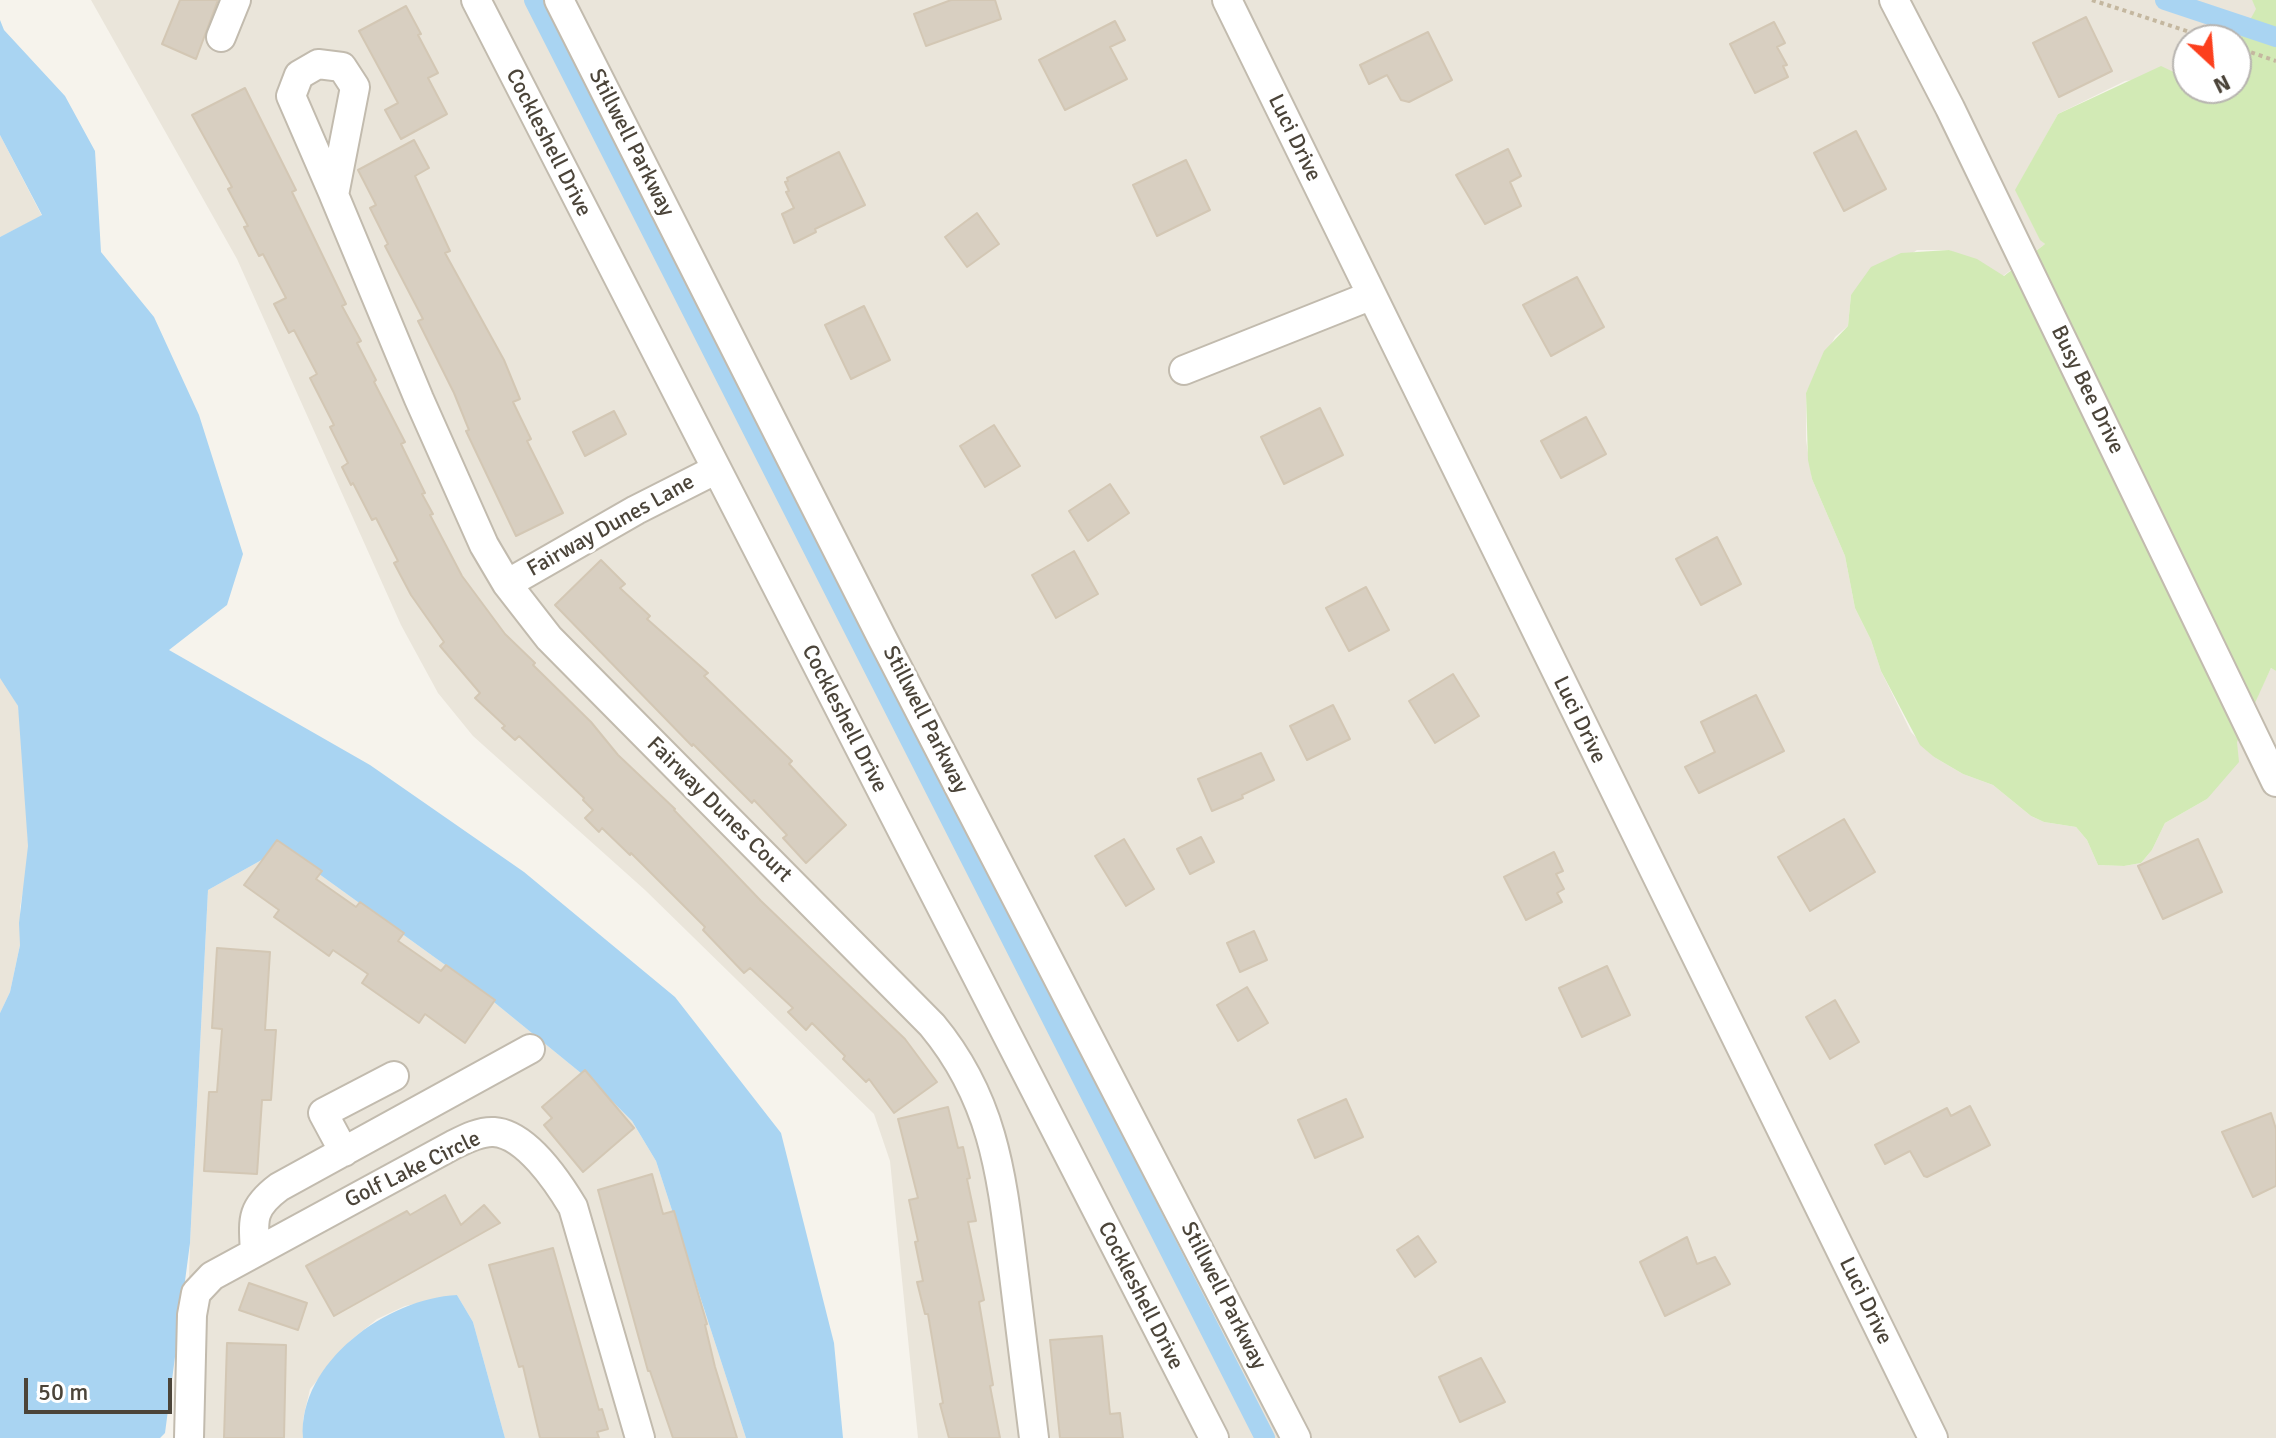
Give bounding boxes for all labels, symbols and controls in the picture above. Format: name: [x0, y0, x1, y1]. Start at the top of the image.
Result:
north arrow: [2172, 24, 2252, 104]
street label: Cockleshell Drive: [499, 65, 597, 221]
street label: Stillwell Parkway: [583, 65, 679, 221]
text: N: [2209, 69, 2235, 100]
street label: Luci Drive: [1262, 90, 1326, 186]
street label: Busy Bee Drive: [2045, 322, 2129, 458]
street label: Fairway Dunes Lane: [523, 469, 699, 583]
street label: Cockleshell Drive: [795, 641, 893, 797]
street label: Stillwell Parkway: [877, 642, 973, 798]
street label: Luci Drive: [1547, 672, 1611, 768]
street label: Fairway Dunes Court: [641, 732, 797, 888]
street label: Golf Lake Circle: [341, 1126, 485, 1214]
street label: Cockleshell Drive: [1091, 1218, 1189, 1374]
street label: Stillwell Parkway: [1175, 1218, 1271, 1374]
street label: Luci Drive: [1833, 1253, 1897, 1349]
scale bar: [28, 1362, 176, 1412]
text: 50 m: [38, 1377, 88, 1407]

